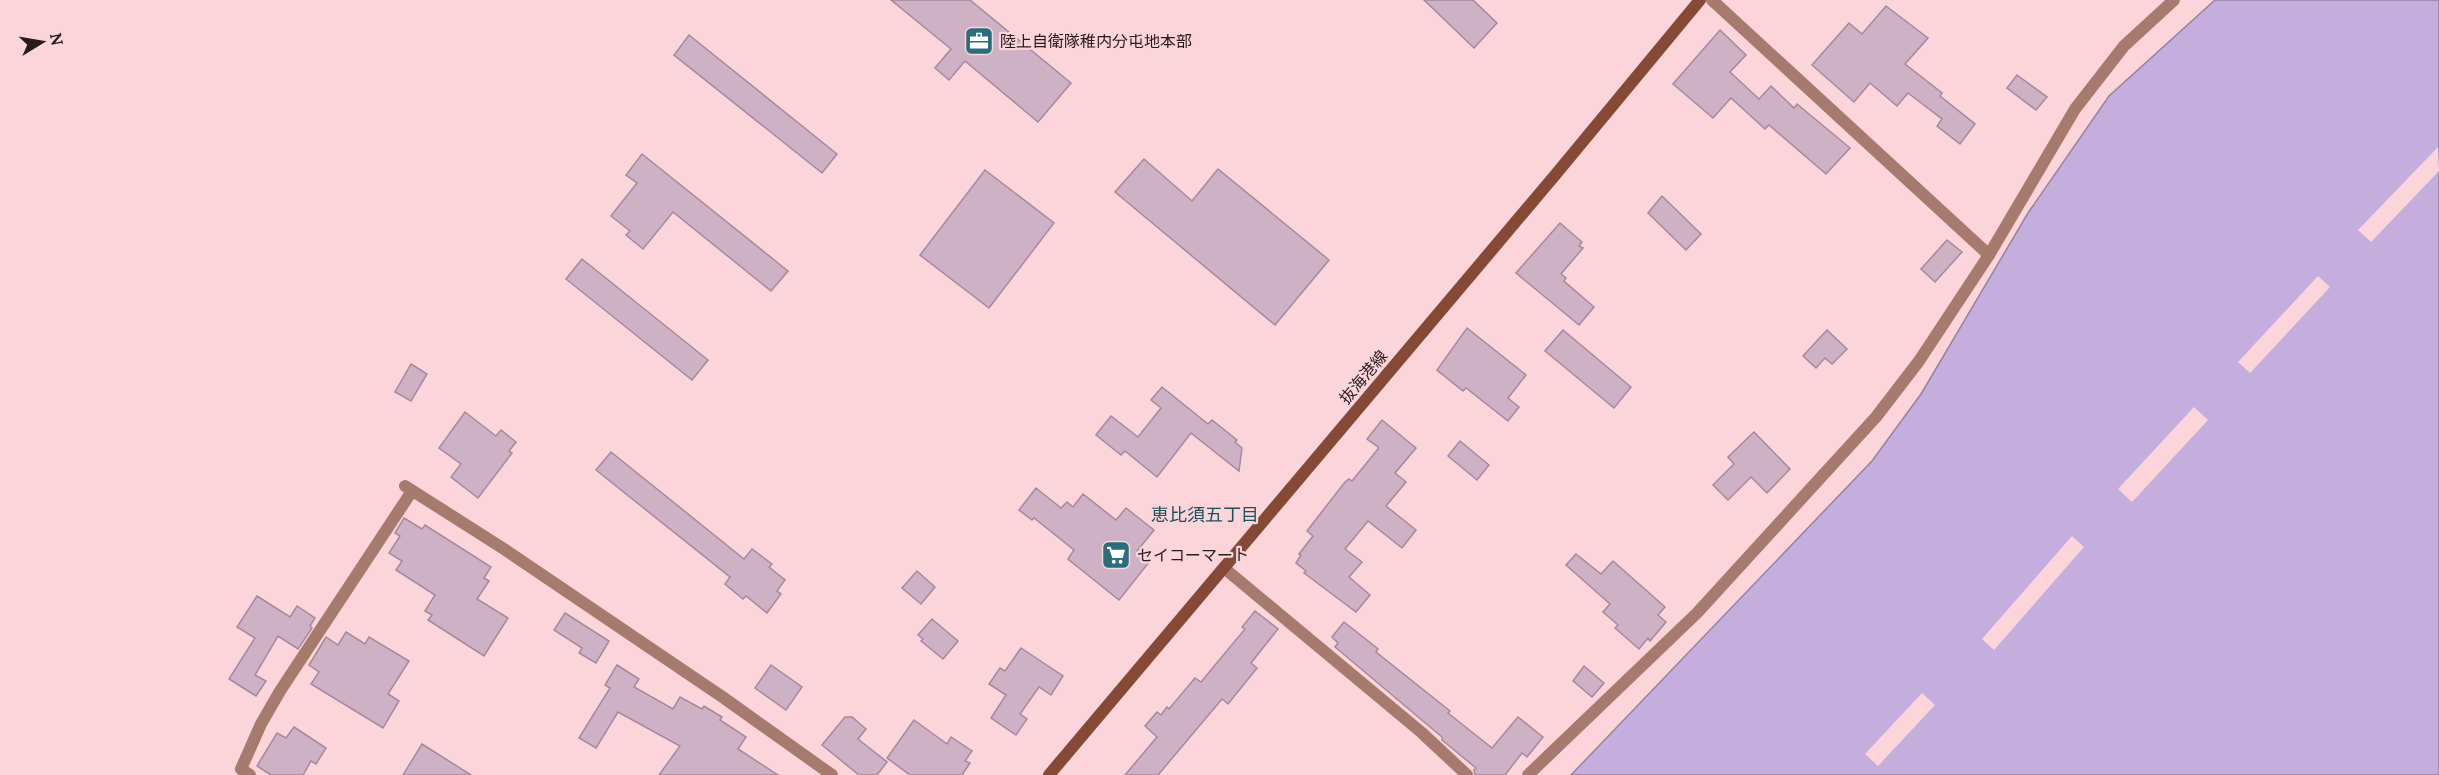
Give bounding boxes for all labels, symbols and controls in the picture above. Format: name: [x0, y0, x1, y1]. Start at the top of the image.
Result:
north arrow: [12, 12, 72, 72]
office icon: 陸上自衛隊稚内分屯地本部: [963, 25, 995, 57]
text: N: [46, 31, 68, 47]
place label: 陸上自衛隊稚内分屯地本部: [1000, 31, 1192, 51]
street label: 抜海港線: [1335, 346, 1391, 408]
district label: 恵比須五丁目: [1151, 503, 1259, 526]
supermarket icon: セイコーマート: [1100, 539, 1132, 571]
place label: セイコーマート: [1137, 545, 1249, 565]

